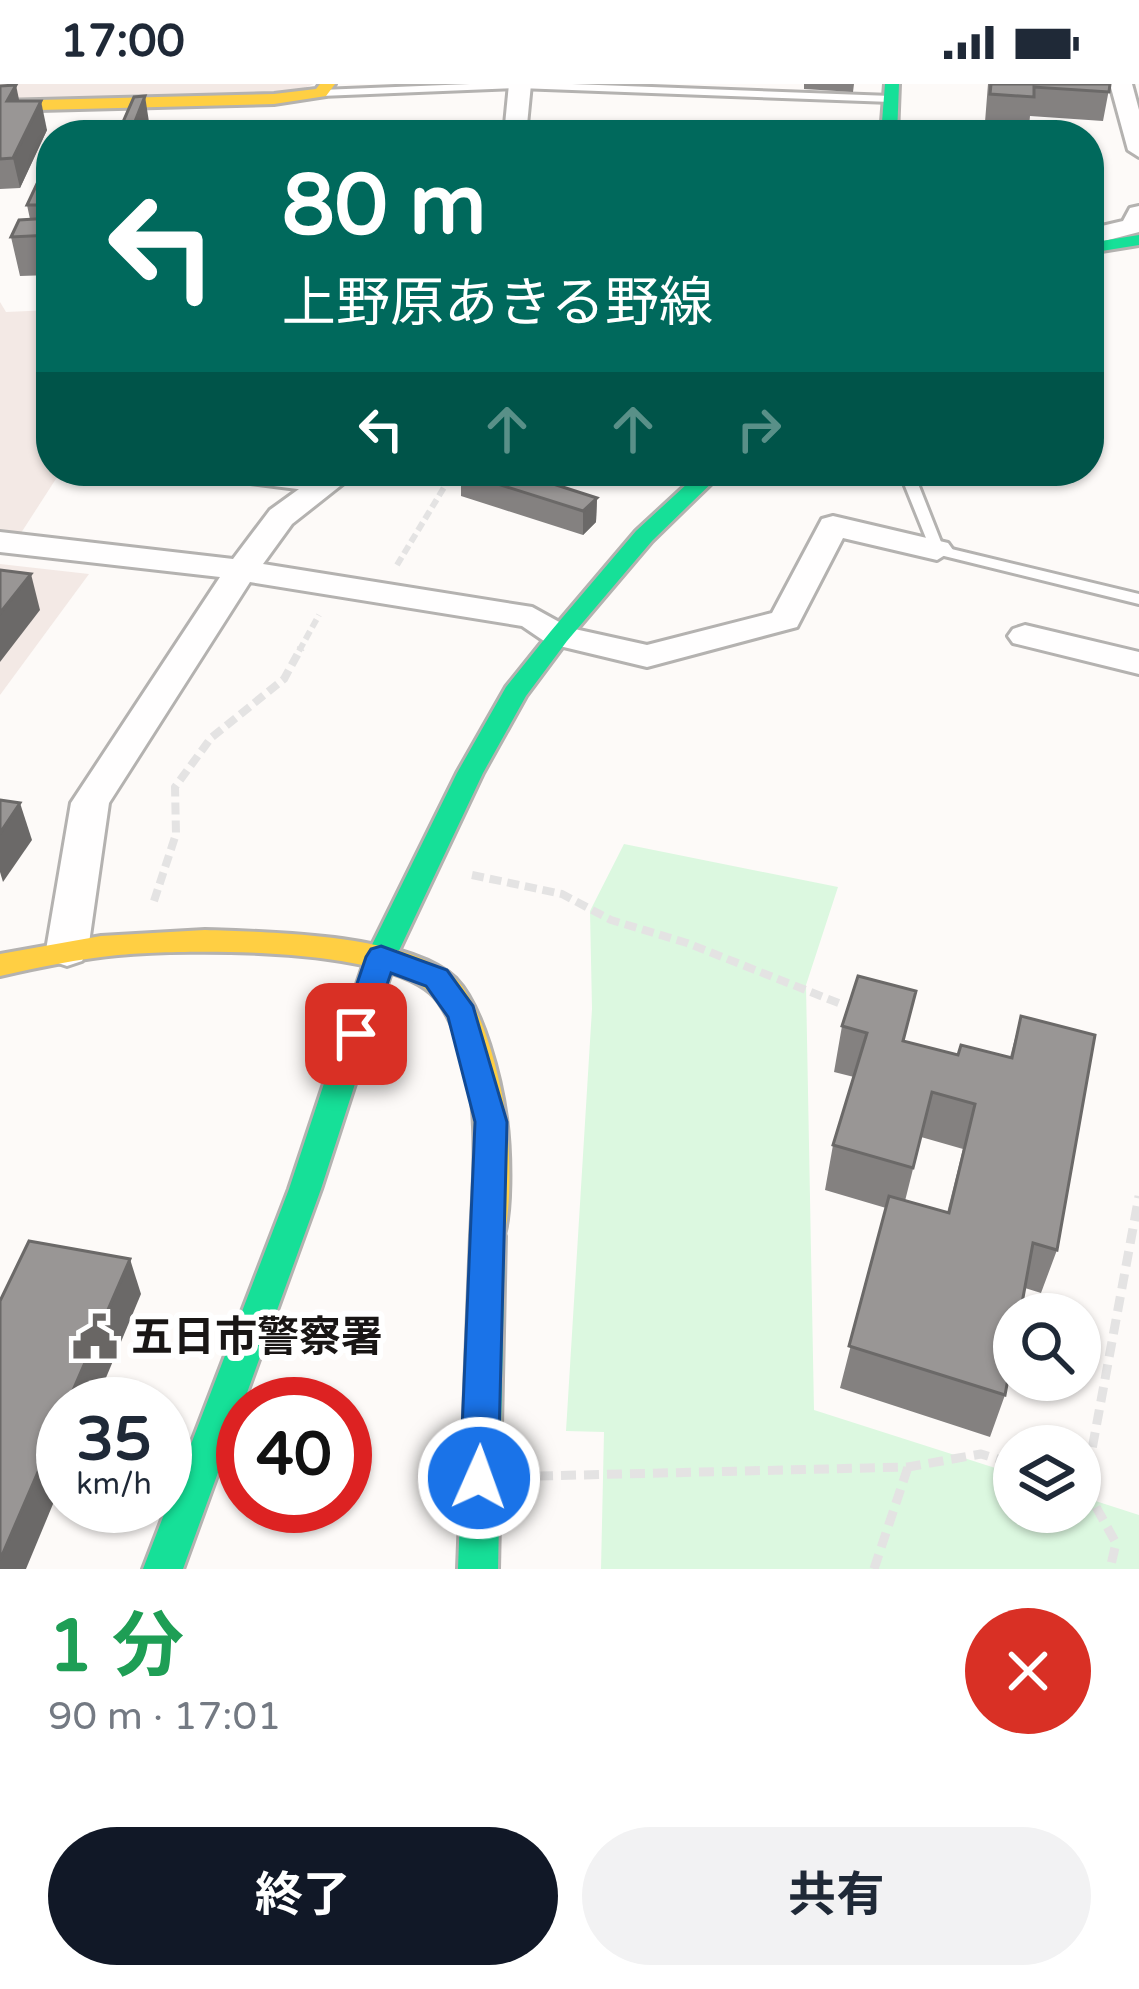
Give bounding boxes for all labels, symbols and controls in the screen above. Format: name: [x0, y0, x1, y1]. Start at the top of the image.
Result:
text: 17:00: [60, 15, 185, 69]
text: 80 m: [282, 156, 486, 257]
icon: left: [84, 168, 240, 324]
text: 上野原あきる野線: [282, 271, 713, 336]
icon: left: [348, 396, 414, 462]
icon: ahead: [474, 396, 540, 462]
icon: ahead: [600, 396, 666, 462]
icon: right: [726, 396, 792, 462]
pin: [305, 983, 407, 1085]
icon: arrive: [323, 1001, 389, 1067]
map controls: [993, 1293, 1101, 1533]
button: search: [993, 1293, 1101, 1401]
public building icon: 五日市警察署: [70, 1312, 120, 1362]
place label: 五日市警察署: [131, 1312, 383, 1363]
speed limit sign: 40: [216, 1377, 372, 1533]
text: 35: [76, 1404, 152, 1476]
position arrow: [416, 1415, 542, 1541]
button: layers: [993, 1425, 1101, 1533]
text: km/h: [76, 1466, 152, 1503]
text: 1 分: [48, 1604, 184, 1691]
button: close: [965, 1608, 1091, 1734]
text: 90 m · 17:01: [48, 1693, 281, 1740]
button: 終了: [48, 1827, 558, 1965]
button: 共有: [582, 1827, 1091, 1965]

